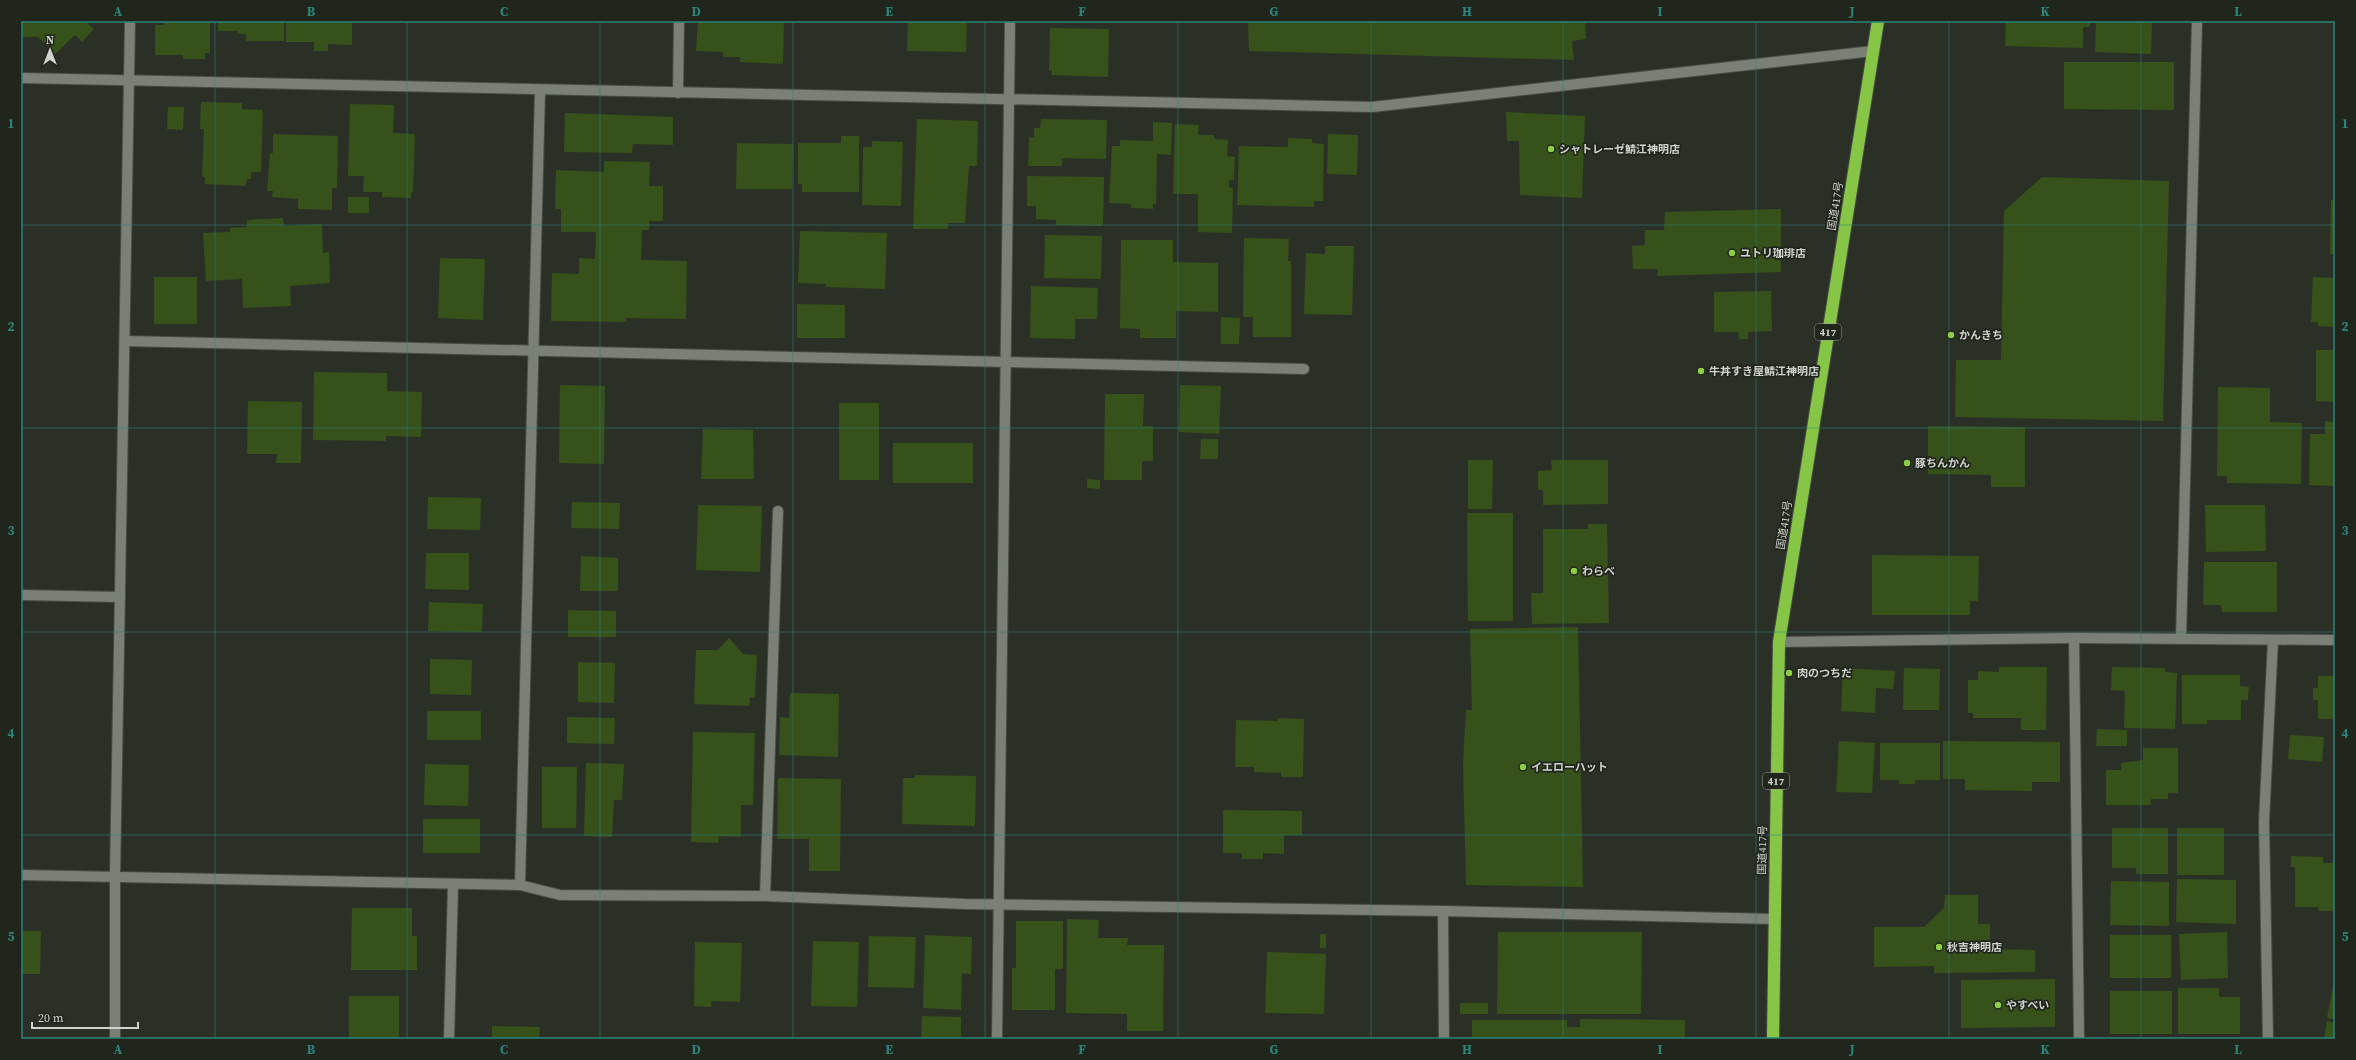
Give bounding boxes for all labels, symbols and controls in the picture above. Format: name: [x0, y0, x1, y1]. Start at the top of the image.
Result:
text: A: [114, 3, 123, 20]
text: B: [307, 3, 316, 20]
text: C: [500, 3, 508, 20]
text: D: [691, 3, 701, 20]
text: E: [885, 3, 893, 20]
text: F: [1078, 3, 1086, 20]
text: G: [1270, 3, 1279, 20]
text: H: [1462, 3, 1472, 20]
text: I: [1657, 3, 1663, 20]
text: J: [1848, 3, 1855, 20]
text: K: [2040, 3, 2050, 20]
text: L: [2234, 3, 2242, 20]
north arrow: [30, 30, 70, 70]
text: N: [46, 33, 54, 48]
text: 1: [7, 115, 15, 132]
text: 1: [2341, 115, 2349, 132]
place label: シャトレーゼ鯖江神明店: [1559, 142, 1680, 157]
marker: シャトレーゼ鯖江神明店: [1546, 144, 1556, 154]
street label: 国道417号: [1824, 180, 1847, 232]
place label: ユトリ珈琲店: [1740, 246, 1806, 261]
marker: ユトリ珈琲店: [1727, 248, 1737, 258]
text: 2: [7, 318, 15, 335]
text: 2: [2341, 318, 2349, 335]
road number: 417: [1815, 324, 1841, 340]
place label: かんきち: [1959, 328, 2003, 343]
marker: かんきち: [1946, 330, 1956, 340]
place label: 牛丼すき屋鯖江神明店: [1709, 364, 1819, 379]
marker: 牛丼すき屋鯖江神明店: [1696, 366, 1706, 376]
place label: 豚ちんかん: [1915, 456, 1970, 471]
marker: 豚ちんかん: [1902, 458, 1912, 468]
street label: 国道417号: [1773, 499, 1796, 551]
text: 3: [7, 522, 15, 539]
text: 3: [2341, 522, 2349, 539]
place label: わらべ: [1582, 564, 1615, 579]
marker: わらべ: [1569, 566, 1579, 576]
place label: 肉のつちだ: [1797, 666, 1852, 681]
marker: 肉のつちだ: [1784, 668, 1794, 678]
text: 4: [7, 725, 15, 742]
text: 4: [2341, 725, 2349, 742]
place label: イエローハット: [1531, 760, 1608, 775]
marker: イエローハット: [1518, 762, 1528, 772]
road number: 417: [1763, 773, 1789, 789]
street label: 国道417号: [1755, 825, 1770, 875]
text: 5: [7, 928, 15, 945]
text: 5: [2341, 928, 2349, 945]
place label: 秋吉神明店: [1947, 940, 2002, 955]
marker: 秋吉神明店: [1934, 942, 1944, 952]
place label: やすべい: [2006, 998, 2049, 1013]
marker: やすべい: [1993, 1000, 2003, 1010]
scale bar: [32, 1004, 138, 1030]
text: 20 m: [38, 1010, 64, 1026]
text: A: [114, 1041, 123, 1058]
text: B: [307, 1041, 316, 1058]
text: C: [500, 1041, 508, 1058]
text: D: [691, 1041, 701, 1058]
text: E: [885, 1041, 893, 1058]
text: F: [1078, 1041, 1086, 1058]
text: G: [1270, 1041, 1279, 1058]
text: H: [1462, 1041, 1472, 1058]
text: I: [1657, 1041, 1663, 1058]
text: J: [1848, 1041, 1855, 1058]
text: K: [2040, 1041, 2050, 1058]
text: L: [2234, 1041, 2242, 1058]

